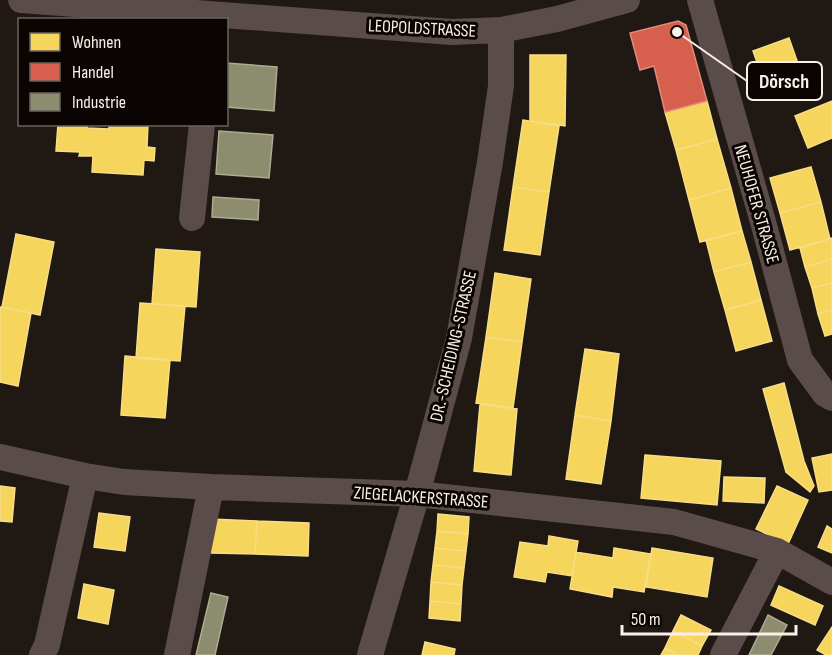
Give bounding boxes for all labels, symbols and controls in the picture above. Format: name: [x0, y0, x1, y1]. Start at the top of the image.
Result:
street label: LEOPOLDSTRASSE: [368, 15, 476, 42]
legend: [18, 18, 228, 126]
text: Wohnen: [72, 32, 121, 53]
text: Handel: [72, 62, 114, 83]
callout: Dörsch: [747, 62, 822, 100]
text: Dörsch: [759, 70, 809, 94]
text: Industrie: [72, 92, 126, 113]
street label: NEUHOFER STRASSE: [730, 142, 783, 266]
street label: DR.-SCHEIDING-STRASSE: [426, 269, 481, 424]
street label: ZIEGELACKERSTRASSE: [353, 482, 489, 513]
scale bar: [622, 598, 796, 636]
text: 50 m: [631, 609, 661, 630]

